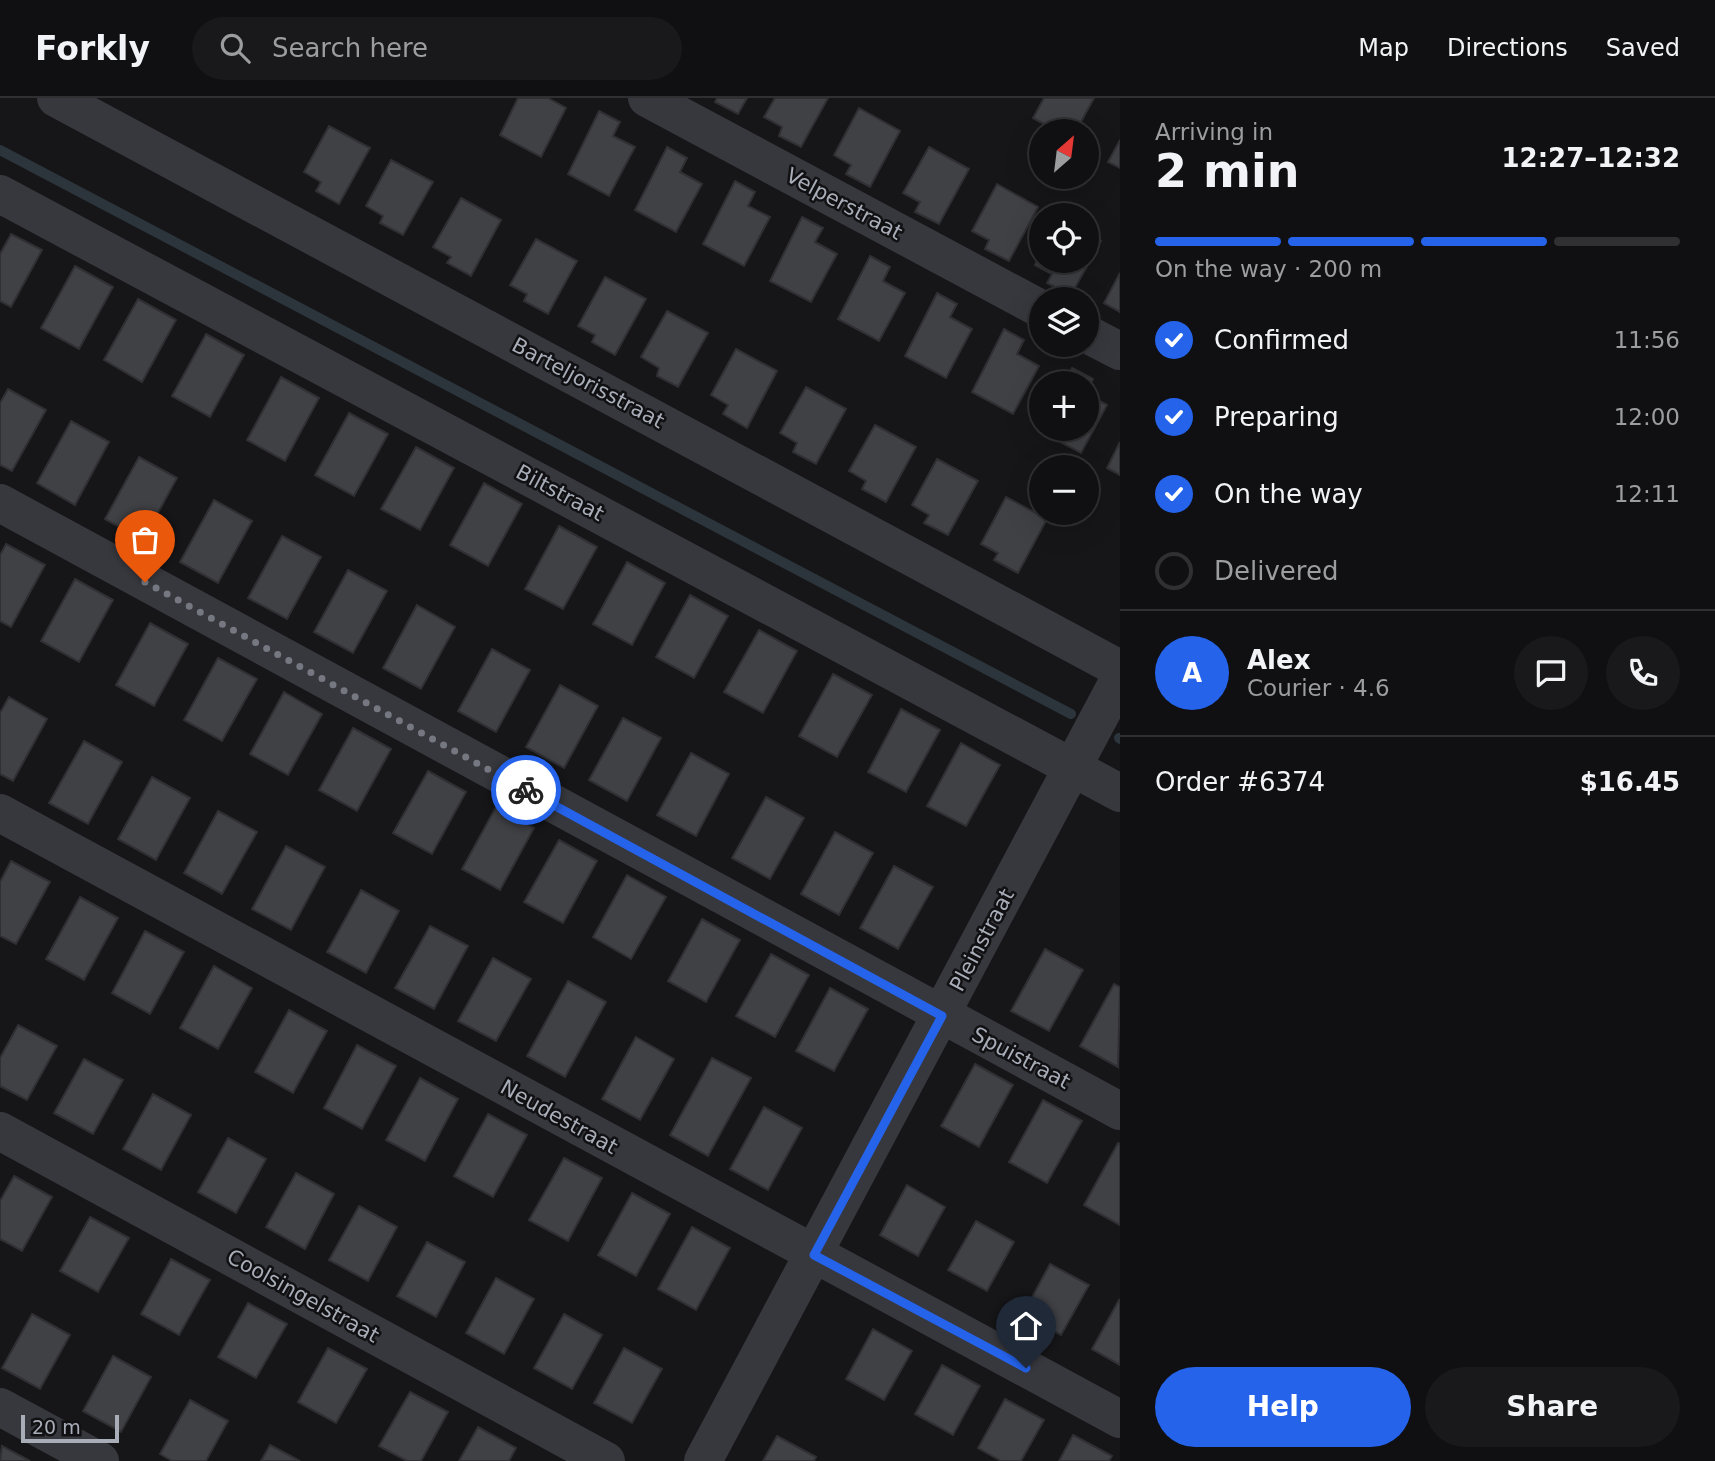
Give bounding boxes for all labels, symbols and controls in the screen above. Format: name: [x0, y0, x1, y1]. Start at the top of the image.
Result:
search box: [192, 17, 682, 80]
text: Forkly: [35, 29, 150, 68]
icon: search: [216, 29, 254, 67]
text: Search here: [272, 33, 428, 63]
text: Map: [1358, 34, 1409, 62]
text: Directions: [1447, 34, 1568, 62]
text: Saved: [1606, 34, 1680, 62]
north arrow: [1029, 119, 1099, 189]
map controls: [1029, 119, 1099, 525]
text: Arriving in: [1155, 119, 1273, 145]
text: 12:27–12:32: [1501, 143, 1680, 173]
text: 2 min: [1155, 144, 1299, 198]
street label: Velperstraat: [782, 163, 906, 245]
button: locate: [1029, 203, 1099, 273]
text: On the way · 200 m: [1155, 256, 1382, 282]
button: layers: [1029, 287, 1099, 357]
icon: check: [1155, 321, 1193, 359]
text: Confirmed: [1214, 325, 1349, 355]
text: 11:56: [1614, 327, 1680, 353]
street label: Barteljorisstraat: [508, 333, 668, 433]
button: +: [1029, 371, 1099, 441]
icon: check: [1155, 398, 1193, 436]
text: Preparing: [1214, 402, 1339, 432]
text: 12:00: [1614, 404, 1680, 430]
button: −: [1029, 455, 1099, 525]
street label: Biltstraat: [512, 460, 608, 526]
icon: check: [1155, 475, 1193, 513]
text: On the way: [1214, 479, 1363, 509]
text: 12:11: [1614, 481, 1680, 507]
pin: [115, 510, 175, 582]
icon: bag: [126, 521, 164, 559]
text: Delivered: [1214, 556, 1338, 586]
button: chat: [1514, 636, 1588, 710]
button: phone: [1606, 636, 1680, 710]
text: Alex: [1247, 645, 1310, 675]
text: A: [1182, 658, 1202, 688]
text: Courier · 4.6: [1247, 675, 1390, 701]
courier: [491, 755, 561, 825]
text: Order #6374: [1155, 767, 1325, 797]
text: $16.45: [1580, 767, 1680, 797]
icon: bike: [507, 771, 545, 809]
street label: Pleinstraat: [945, 885, 1019, 995]
street label: Spuistraat: [968, 1022, 1074, 1094]
street label: Neudestraat: [496, 1075, 622, 1159]
street label: Coolsingelstraat: [223, 1244, 383, 1348]
pin: [996, 1296, 1056, 1368]
icon: home: [1007, 1307, 1045, 1345]
button: Help: [1155, 1367, 1411, 1447]
button: Share: [1425, 1367, 1680, 1447]
scale bar: [21, 1412, 119, 1444]
text: 20 m: [32, 1416, 81, 1438]

